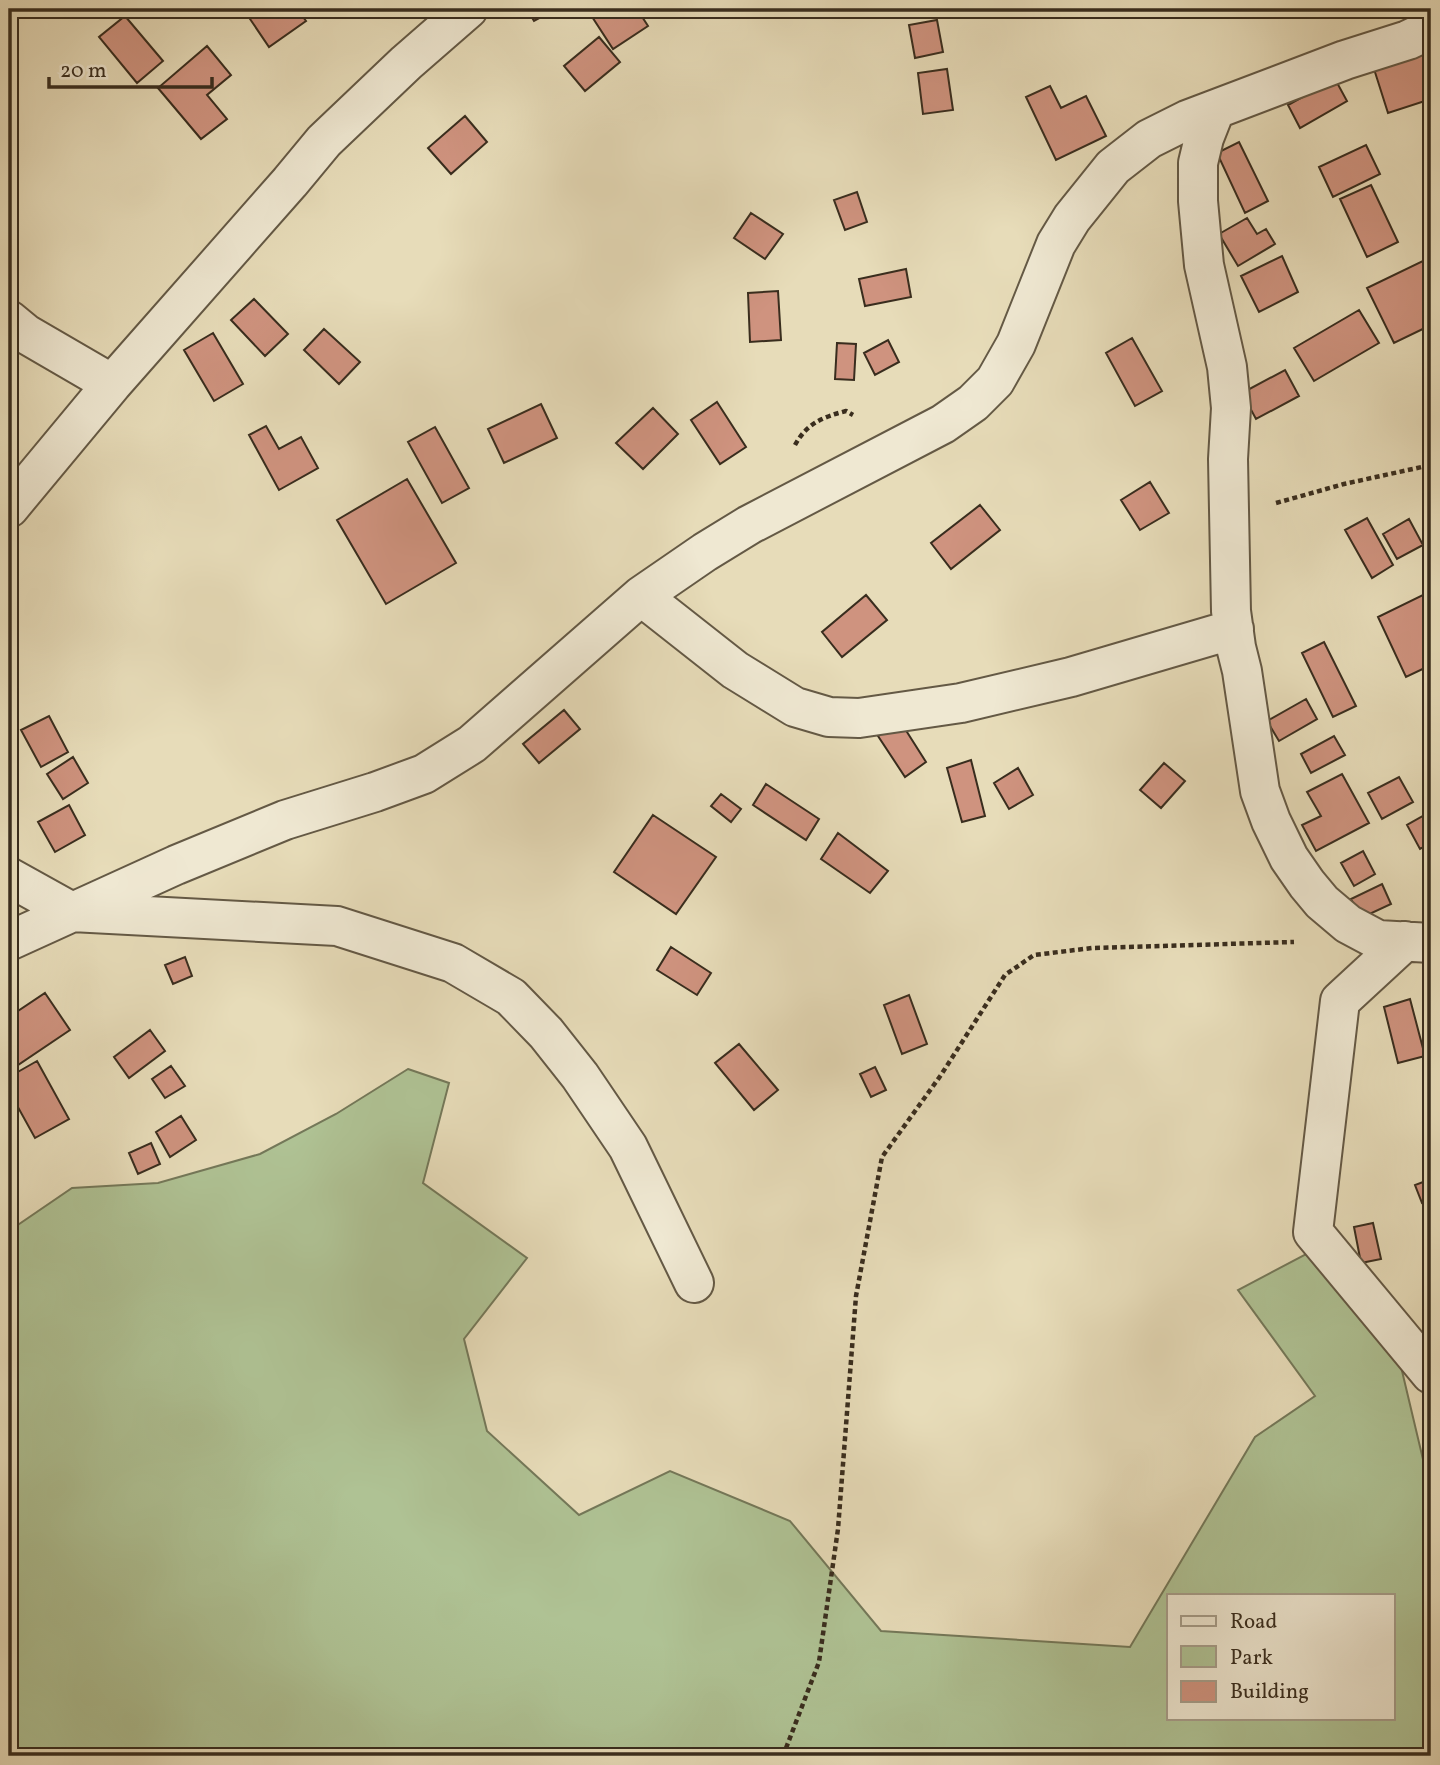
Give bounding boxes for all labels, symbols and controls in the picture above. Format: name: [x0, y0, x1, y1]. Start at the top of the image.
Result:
scale bar: [49, 46, 212, 90]
text: 20 m: [60, 57, 106, 86]
legend: [1167, 1594, 1394, 1720]
text: Road: [1230, 1608, 1277, 1637]
text: Park: [1230, 1644, 1273, 1673]
text: Building: [1230, 1678, 1309, 1707]

